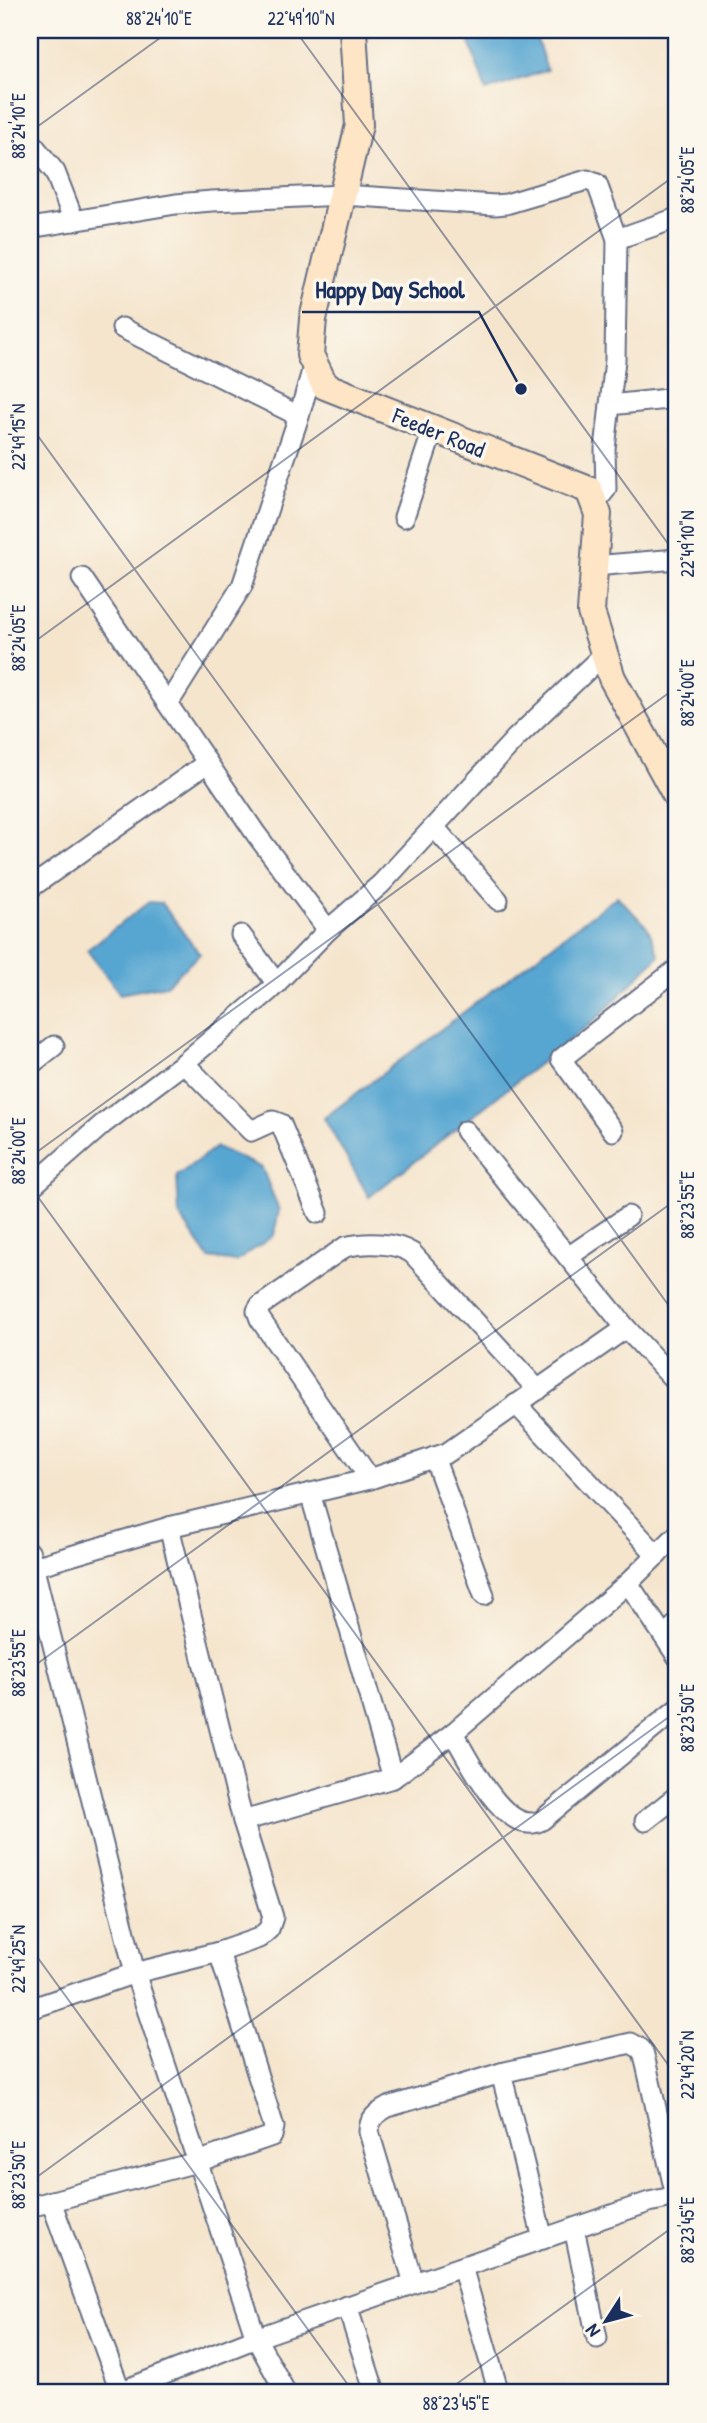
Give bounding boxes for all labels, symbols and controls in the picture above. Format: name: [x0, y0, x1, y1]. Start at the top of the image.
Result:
text: 88°24'10"E: [126, 6, 192, 31]
text: 22°49'10"N: [268, 6, 334, 31]
text: 88°24'10"E: [6, 93, 31, 159]
text: 88°24'05"E: [675, 146, 700, 213]
callout: Happy Day School: [302, 267, 479, 312]
text: Happy Day School: [315, 273, 465, 306]
street label: Feeder Road: [387, 399, 490, 465]
text: 22°49'15"N: [6, 404, 31, 470]
text: 22°49'10"N: [675, 511, 700, 577]
text: 88°24'05"E: [6, 604, 31, 671]
text: 88°24'00"E: [675, 659, 700, 727]
text: 88°24'00"E: [6, 1117, 31, 1185]
text: 88°23'55"E: [675, 1171, 700, 1239]
text: 88°23'55"E: [6, 1629, 31, 1697]
text: 88°23'50"E: [675, 1684, 700, 1752]
text: 22°49'25"N: [6, 1925, 31, 1993]
text: 22°49'20"N: [675, 2031, 700, 2099]
text: 88°23'50"E: [6, 2141, 31, 2209]
text: 88°23'45"E: [675, 2196, 700, 2263]
north arrow: [570, 2286, 640, 2356]
text: N: [579, 2319, 606, 2343]
text: 88°23'45"E: [423, 2391, 490, 2416]

